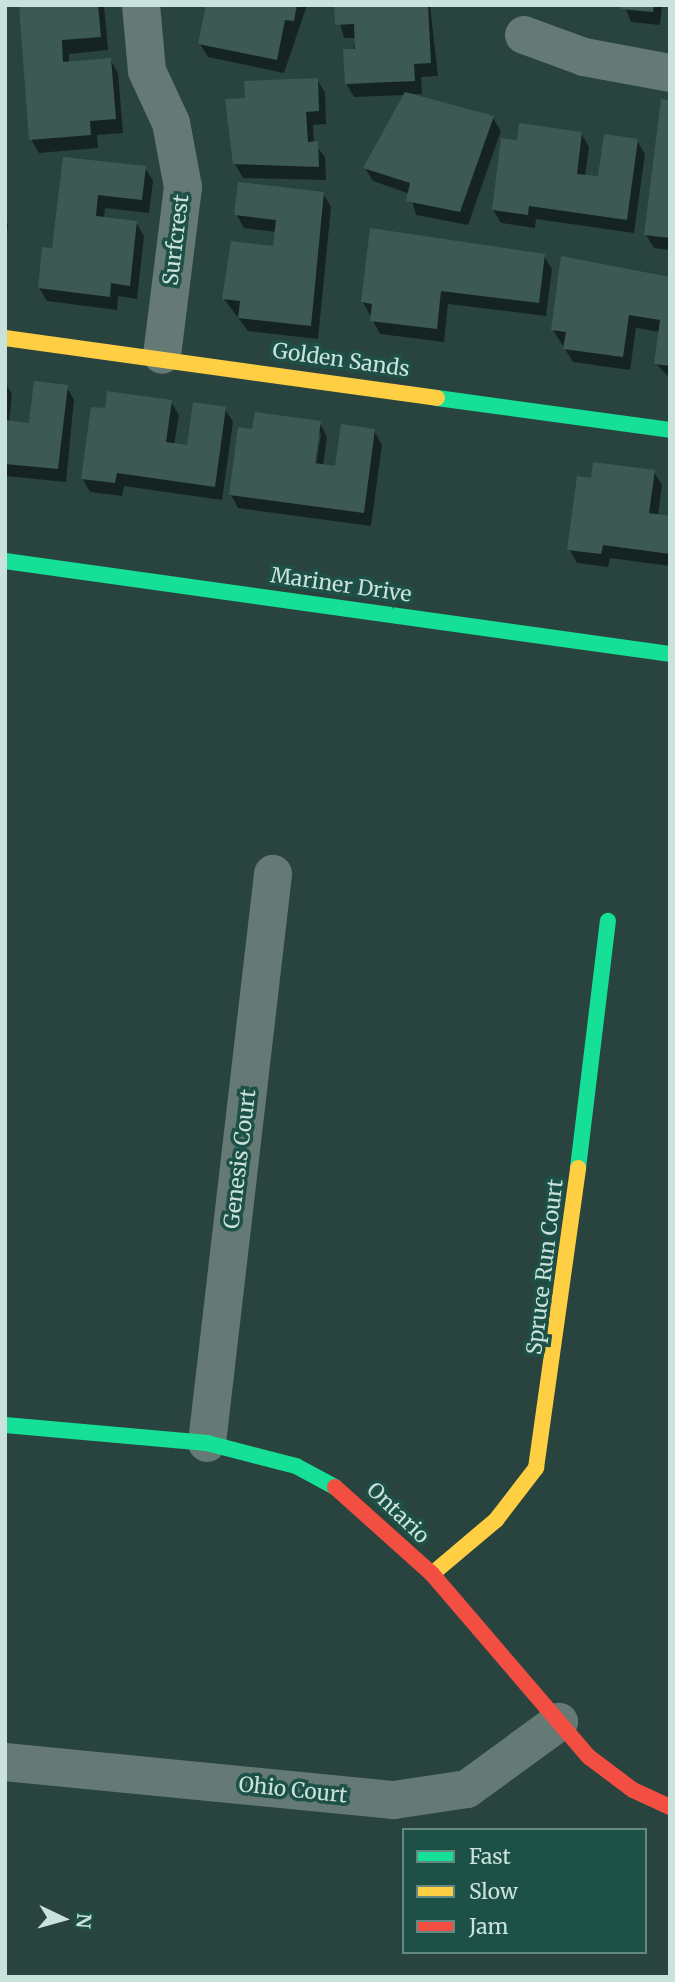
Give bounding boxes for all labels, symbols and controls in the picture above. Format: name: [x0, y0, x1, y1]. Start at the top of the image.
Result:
street label: Surfcrest: [158, 193, 194, 287]
street label: Golden Sands: [271, 338, 411, 382]
street label: Mariner Drive: [269, 563, 413, 607]
street label: Genesis Court: [219, 1088, 261, 1230]
street label: Spruce Run Court: [522, 1178, 568, 1356]
street label: Ontario: [362, 1477, 434, 1549]
street label: Ohio Court: [237, 1772, 349, 1808]
legend: [402, 1828, 647, 1954]
text: Fast: [469, 1843, 511, 1870]
text: Slow: [469, 1878, 518, 1905]
north arrow: [28, 1884, 98, 1954]
text: N: [71, 1912, 97, 1929]
text: Jam: [469, 1913, 508, 1940]

